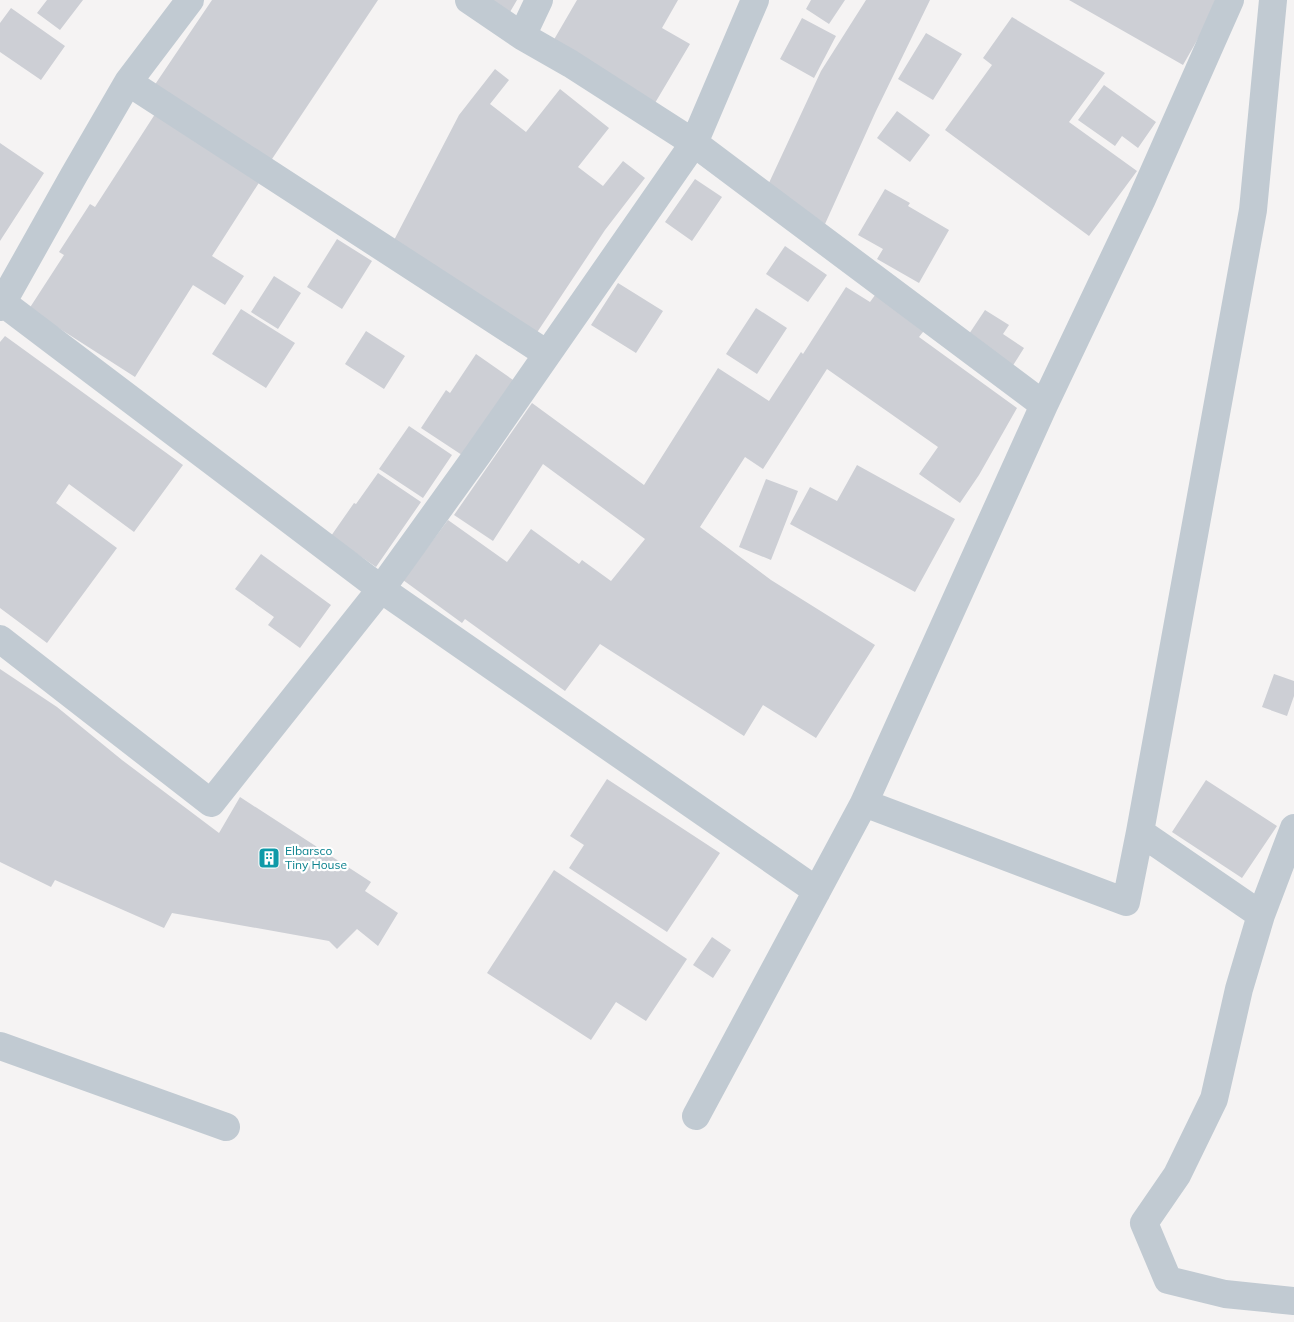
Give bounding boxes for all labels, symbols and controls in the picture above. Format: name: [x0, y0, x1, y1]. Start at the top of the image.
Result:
place label: Elbarsco Tiny House: [285, 843, 347, 872]
building icon: Elbarsco Tiny House: [257, 846, 281, 870]

